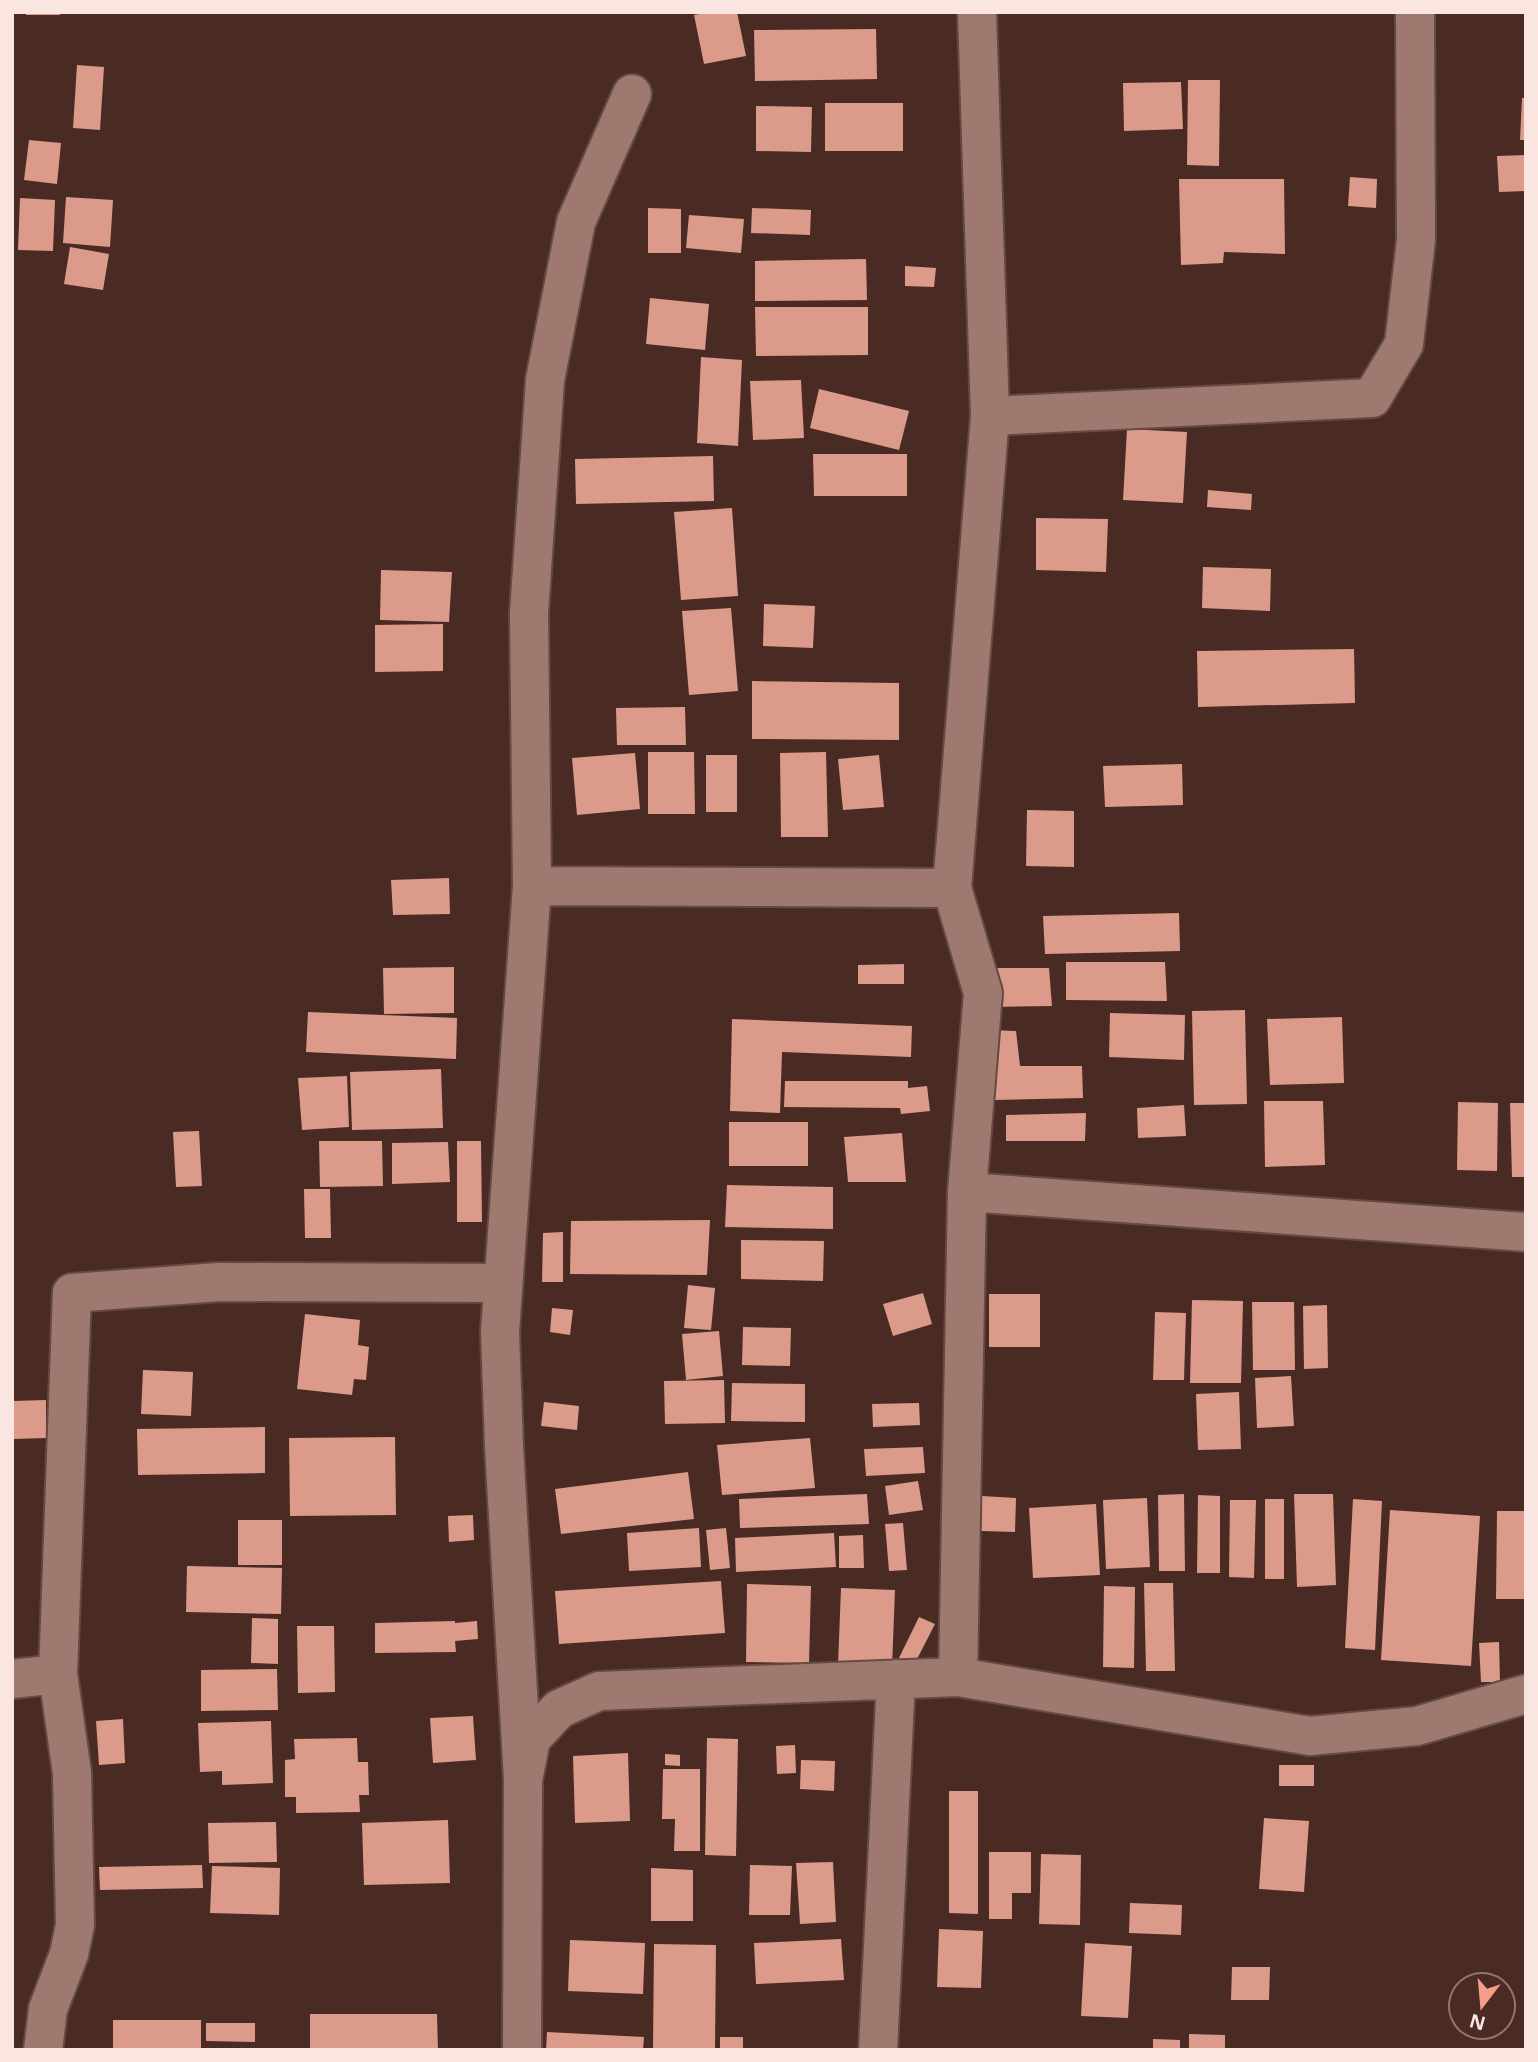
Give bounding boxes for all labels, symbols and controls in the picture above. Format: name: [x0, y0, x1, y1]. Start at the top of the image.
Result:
north arrow: [1447, 1971, 1517, 2041]
text: N: [1466, 2008, 1488, 2037]

